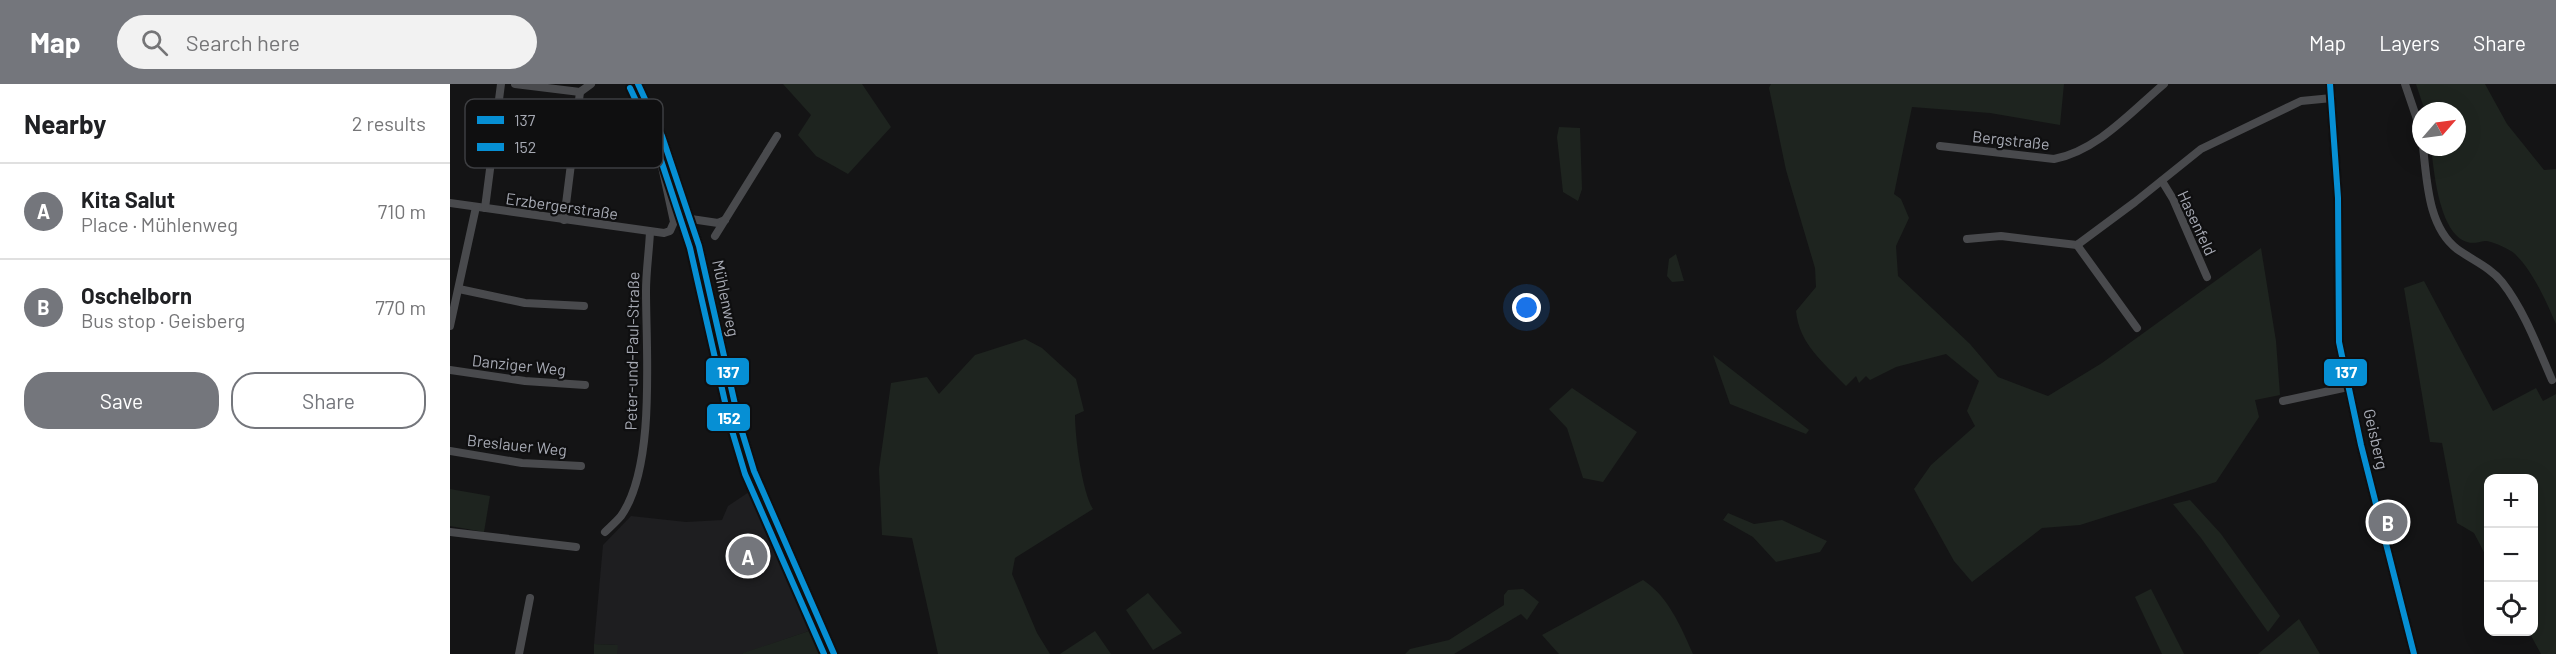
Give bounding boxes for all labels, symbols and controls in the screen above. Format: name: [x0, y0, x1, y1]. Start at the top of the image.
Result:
search box: [117, 15, 537, 69]
text: Map: [30, 25, 81, 59]
icon: search: [138, 26, 171, 59]
text: Search here: [186, 29, 300, 55]
text: Map: [2309, 30, 2346, 55]
text: Layers: [2379, 30, 2440, 55]
text: Share: [2473, 30, 2526, 55]
legend: [465, 99, 663, 168]
north arrow: [2412, 102, 2466, 156]
text: Nearby: [24, 108, 106, 139]
text: 137: [514, 110, 536, 129]
text: 2 results: [352, 111, 426, 135]
street label: Bergstraße: [1971, 126, 2051, 153]
text: 152: [514, 137, 536, 156]
text: Kita Salut: [81, 186, 175, 212]
street label: Hasenfeld: [2174, 187, 2221, 258]
street label: Erzbergerstraße: [505, 188, 619, 223]
text: A: [37, 199, 50, 223]
text: 710 m: [378, 199, 426, 223]
text: Place · Mühlenweg: [81, 212, 238, 236]
street label: Mühlenweg: [709, 258, 744, 338]
street label: Peter-und-Paul-Straße: [621, 272, 642, 430]
text: Oschelborn: [81, 282, 192, 308]
your location: [1512, 293, 1541, 322]
text: B: [37, 295, 50, 319]
text: 770 m: [375, 295, 426, 319]
text: Bus stop · Geisberg: [81, 308, 245, 332]
street label: Danziger Weg: [471, 350, 567, 379]
line badge: 137: [705, 357, 750, 386]
line badge: 137: [2323, 358, 2368, 387]
text: 137: [717, 362, 739, 381]
text: 137: [2335, 362, 2357, 381]
button: Save: [24, 372, 219, 429]
button: Share: [231, 372, 426, 429]
line badge: 152: [706, 403, 751, 432]
street label: Geisberg: [2360, 407, 2393, 471]
text: 152: [717, 408, 741, 427]
street label: Breslauer Weg: [466, 430, 568, 459]
map controls: [2484, 474, 2538, 636]
button: +: [2484, 474, 2538, 528]
pin: B: [2368, 500, 2408, 544]
button: −: [2484, 528, 2538, 582]
pin: A: [728, 534, 768, 578]
button: locate: [2484, 582, 2538, 636]

